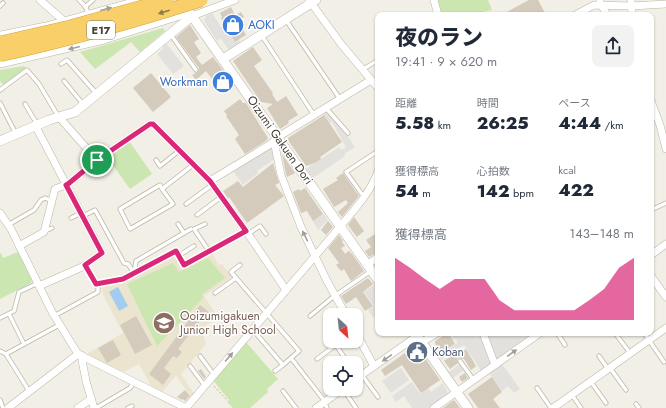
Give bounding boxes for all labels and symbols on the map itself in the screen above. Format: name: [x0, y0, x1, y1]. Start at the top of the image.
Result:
one-way arrow: [100, 6, 112, 12]
one-way arrow: [157, 9, 169, 15]
shop icon: AOKI: [220, 12, 246, 38]
place label: AOKI: [248, 16, 275, 34]
road number: E17: [87, 21, 115, 39]
one-way arrow: [68, 45, 80, 51]
shop icon: Workman: [210, 69, 236, 95]
place label: Workman: [160, 73, 208, 91]
street label: Oizumi Gakuen Dori: [243, 92, 317, 188]
pin: [80, 143, 114, 177]
one-way arrow: [302, 230, 308, 242]
place label: Ooizumigakuen Junior High School: [178, 307, 276, 339]
north arrow: [323, 308, 363, 348]
school or university icon: Ooizumigakuen Junior High School: [151, 310, 177, 336]
public building icon: Koban: [404, 339, 430, 365]
place label: Koban: [432, 343, 464, 361]
one-way arrow: [506, 349, 517, 357]
one-way arrow: [225, 352, 234, 362]
one-way arrow: [381, 354, 392, 362]

